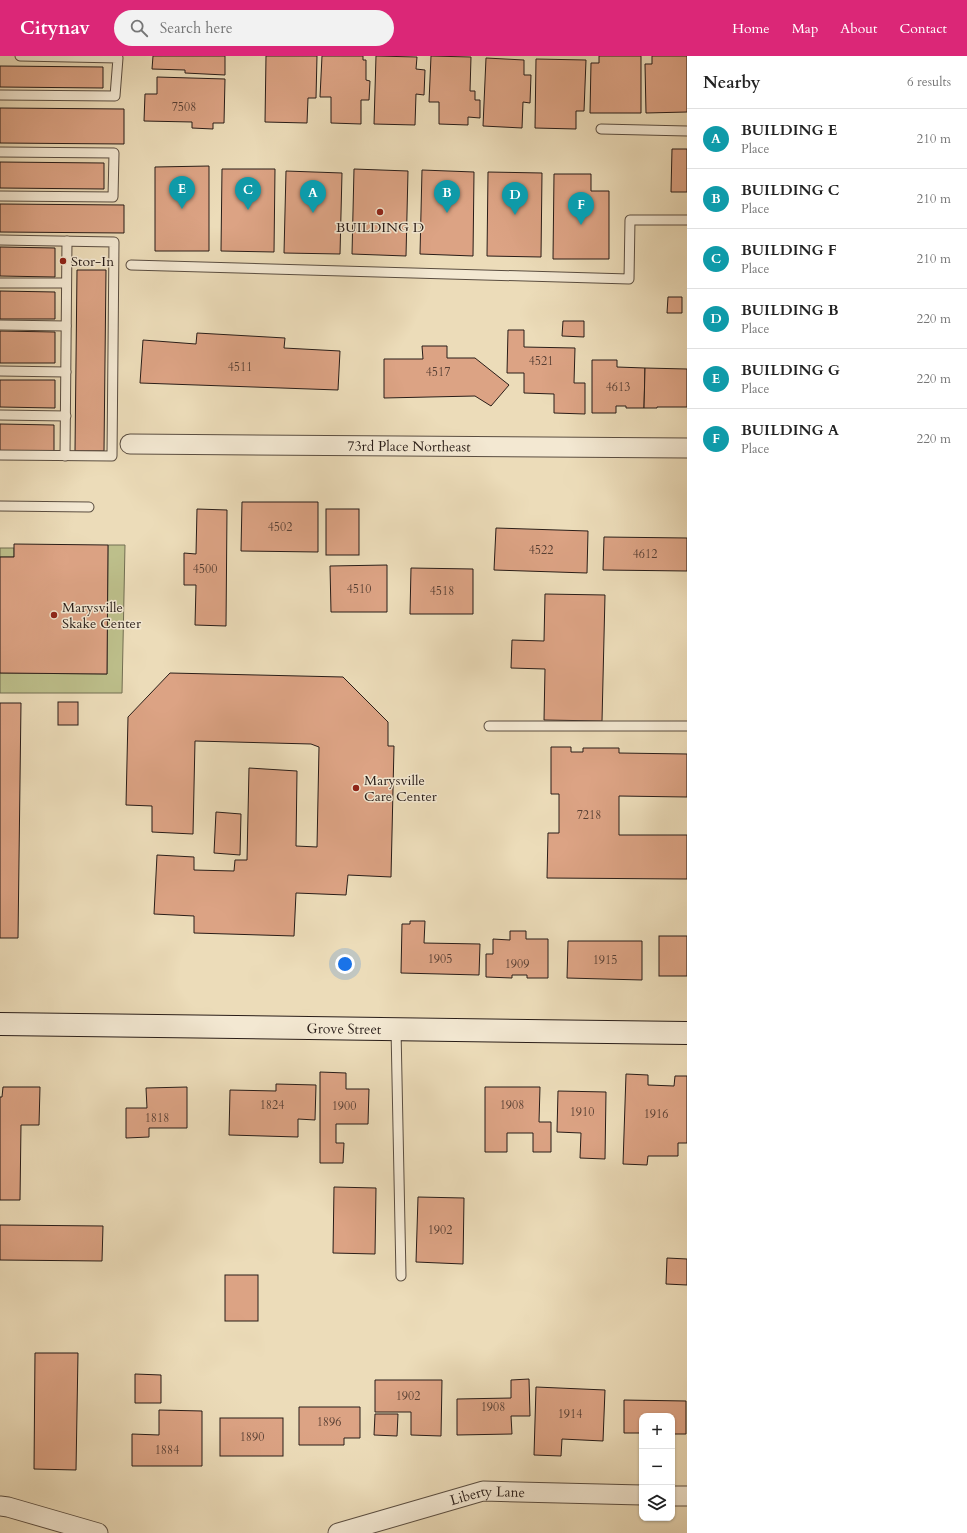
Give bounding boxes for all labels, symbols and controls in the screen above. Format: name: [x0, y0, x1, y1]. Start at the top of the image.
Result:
search box: [114, 10, 394, 46]
text: Citynav: [20, 15, 90, 41]
icon: search: [128, 17, 150, 39]
text: Search here: [160, 18, 233, 38]
text: Home: [732, 19, 770, 38]
text: Map: [792, 19, 818, 38]
text: About: [840, 19, 877, 38]
text: Contact: [899, 19, 947, 38]
text: Nearby: [703, 71, 760, 94]
text: 6 results: [907, 73, 951, 91]
house number: 7508: [172, 99, 196, 115]
text: BUILDING E: [741, 120, 837, 140]
text: A: [711, 130, 721, 148]
text: 210 m: [917, 130, 951, 148]
text: Place: [741, 140, 769, 158]
pin: E: [169, 176, 195, 209]
pin: C: [235, 177, 261, 210]
pin: A: [300, 180, 326, 213]
pin: B: [434, 180, 460, 213]
text: BUILDING C: [741, 180, 839, 200]
pin: D: [502, 182, 528, 215]
text: B: [711, 190, 721, 208]
text: 210 m: [917, 190, 951, 208]
pin: F: [568, 192, 594, 225]
text: Place: [741, 200, 769, 218]
marker: BUILDING D: [375, 207, 385, 217]
place label: BUILDING D: [336, 218, 424, 237]
text: BUILDING F: [741, 240, 837, 260]
text: C: [711, 250, 721, 268]
text: 210 m: [917, 250, 951, 268]
place label: Stor-In: [71, 252, 114, 271]
marker: Stor-In: [58, 256, 68, 266]
text: Place: [741, 260, 769, 278]
text: BUILDING B: [741, 300, 839, 320]
text: D: [710, 310, 722, 328]
text: 220 m: [917, 310, 951, 328]
text: Place: [741, 320, 769, 338]
house number: 4521: [529, 353, 553, 369]
house number: 4511: [228, 359, 252, 375]
text: BUILDING G: [741, 360, 840, 380]
house number: 4517: [426, 364, 450, 380]
text: E: [712, 370, 720, 388]
text: 220 m: [917, 370, 951, 388]
house number: 4613: [606, 379, 630, 395]
text: Place: [741, 380, 769, 398]
text: BUILDING A: [741, 420, 839, 440]
text: F: [712, 430, 720, 448]
text: 220 m: [917, 430, 951, 448]
street label: 73rd Place Northeast: [347, 437, 471, 456]
text: Place: [741, 440, 769, 458]
house number: 4502: [268, 519, 292, 535]
house number: 4522: [529, 542, 553, 558]
house number: 4612: [633, 546, 657, 562]
house number: 4500: [193, 561, 217, 577]
house number: 4510: [347, 581, 371, 597]
house number: 4518: [430, 583, 454, 599]
place label: Marysville Skake Center: [62, 598, 142, 633]
marker: Marysville Skake Center: [49, 610, 59, 620]
place label: Marysville Care Center: [364, 771, 438, 806]
marker: Marysville Care Center: [351, 783, 361, 793]
house number: 7218: [577, 807, 601, 823]
house number: 1905: [428, 951, 452, 967]
house number: 1915: [593, 952, 617, 968]
your location: [335, 954, 355, 974]
house number: 1909: [505, 956, 529, 972]
street label: Grove Street: [306, 1019, 382, 1039]
house number: 1824: [260, 1097, 284, 1113]
house number: 1908: [500, 1097, 524, 1113]
house number: 1900: [332, 1098, 356, 1114]
house number: 1910: [570, 1104, 594, 1120]
house number: 1916: [644, 1106, 668, 1122]
house number: 1818: [145, 1110, 169, 1126]
house number: 1902: [428, 1222, 452, 1238]
house number: 1902: [396, 1388, 420, 1404]
house number: 1908: [481, 1399, 505, 1415]
house number: 1914: [558, 1406, 582, 1422]
map controls: [639, 1413, 675, 1521]
button: +: [639, 1413, 675, 1449]
house number: 1896: [317, 1414, 341, 1430]
house number: 1890: [240, 1429, 264, 1445]
house number: 1884: [155, 1442, 179, 1458]
button: −: [639, 1449, 675, 1485]
street label: Liberty Lane: [448, 1482, 525, 1510]
button: layers: [639, 1485, 675, 1521]

